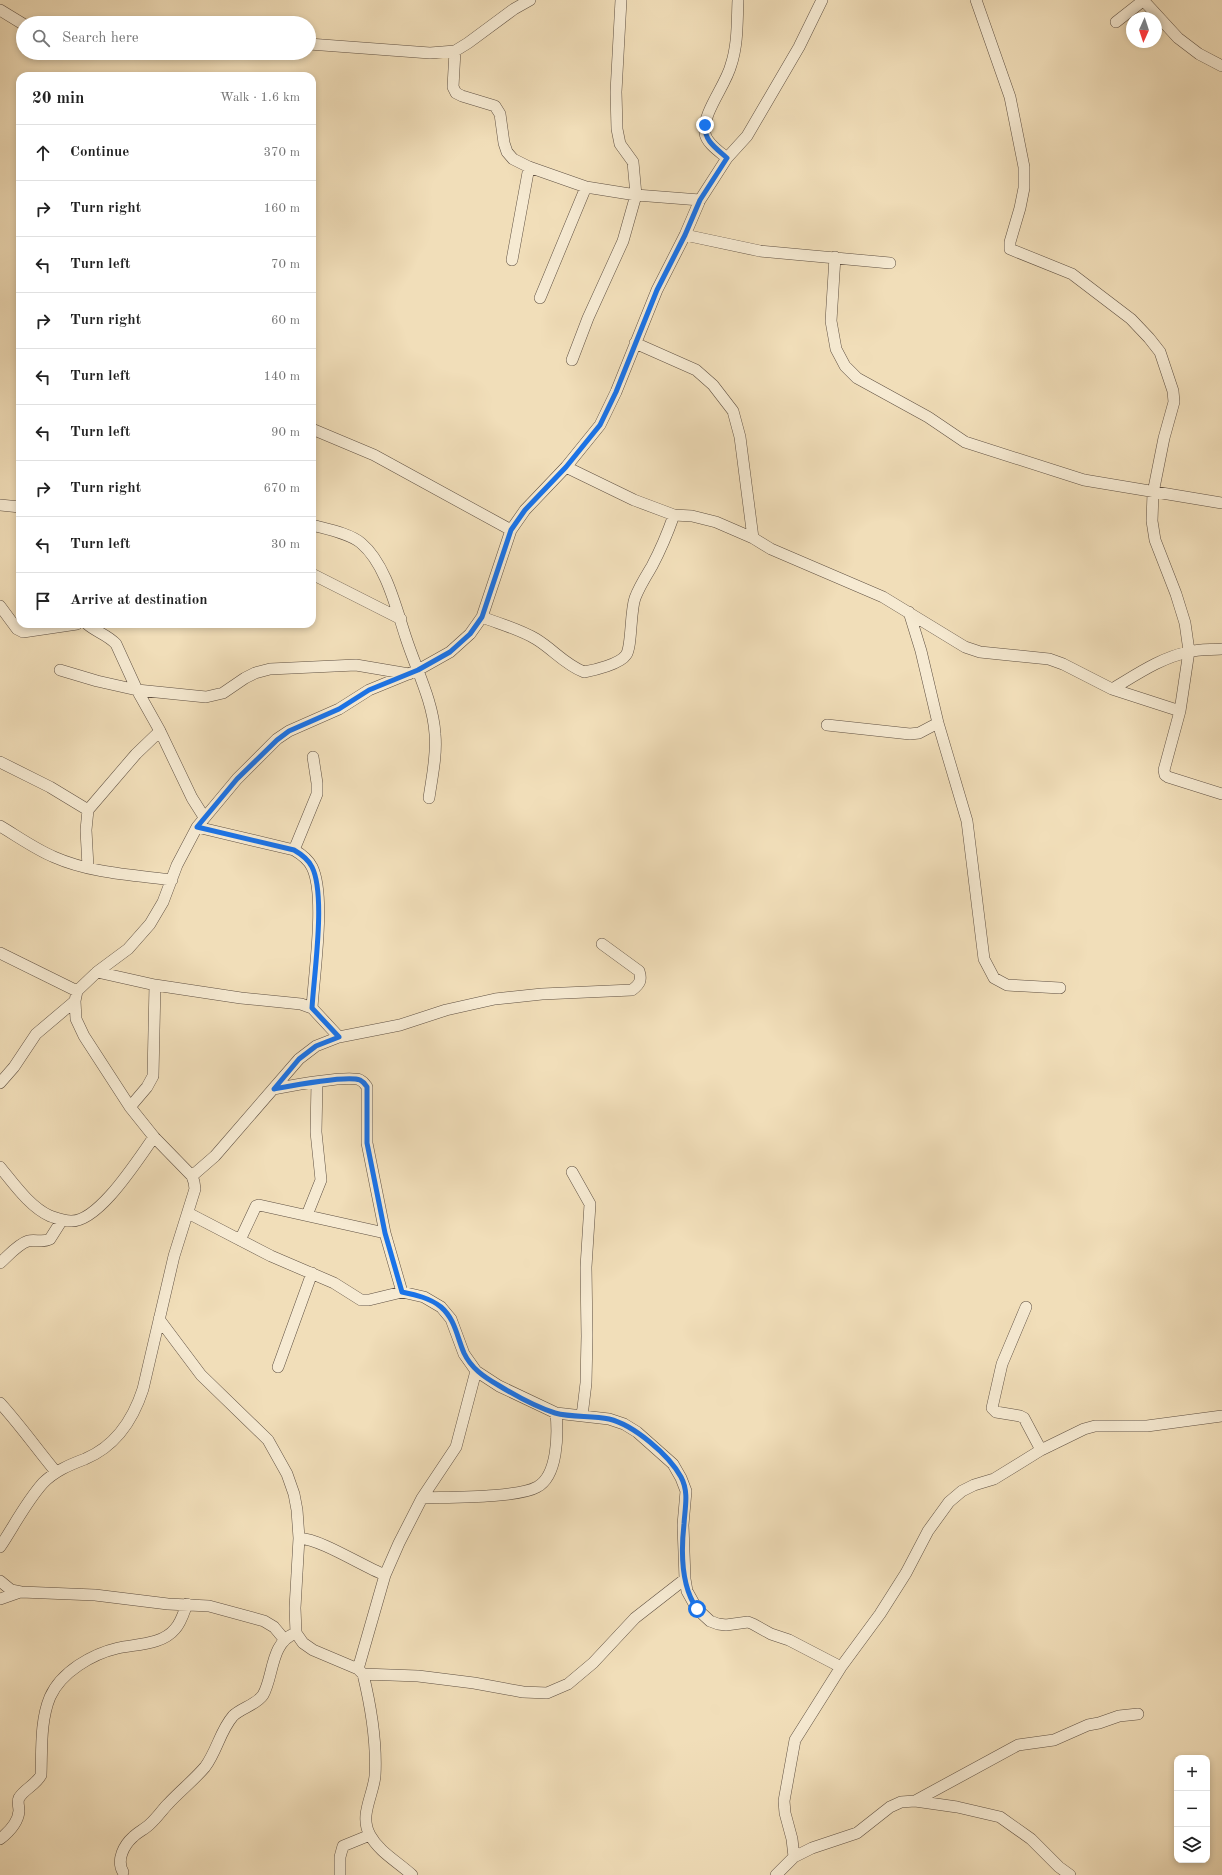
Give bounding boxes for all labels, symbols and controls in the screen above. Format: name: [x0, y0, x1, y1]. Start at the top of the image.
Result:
north arrow: [1126, 12, 1162, 48]
search box: [16, 16, 316, 60]
icon: search: [30, 27, 52, 49]
text: Search here: [62, 31, 139, 46]
text: 20 min: [32, 90, 85, 107]
text: Walk · 1.6 km: [220, 91, 300, 104]
route end: [696, 116, 714, 134]
icon: ahead: [32, 142, 54, 164]
text: Continue: [70, 145, 129, 160]
text: 370 m: [263, 146, 300, 159]
icon: right: [32, 198, 54, 220]
text: Turn right: [70, 201, 141, 216]
text: 160 m: [263, 202, 300, 215]
icon: left: [32, 254, 54, 276]
text: Turn left: [70, 257, 130, 272]
text: 70 m: [271, 258, 300, 271]
icon: right: [32, 310, 54, 332]
text: Turn right: [70, 313, 141, 328]
text: 60 m: [271, 314, 300, 327]
icon: left: [32, 366, 54, 388]
text: Turn left: [70, 369, 130, 384]
text: 140 m: [263, 370, 300, 383]
icon: left: [32, 422, 54, 444]
text: Turn left: [70, 425, 130, 440]
text: 90 m: [271, 426, 300, 439]
icon: right: [32, 478, 54, 500]
text: Turn right: [70, 481, 141, 496]
text: 670 m: [263, 482, 300, 495]
icon: left: [32, 534, 54, 556]
text: Turn left: [70, 537, 130, 552]
text: 30 m: [271, 538, 300, 551]
icon: arrive: [32, 590, 54, 612]
text: Arrive at destination: [70, 593, 208, 608]
route start: [688, 1600, 706, 1618]
map controls: [1174, 1755, 1210, 1863]
button: +: [1174, 1755, 1210, 1791]
button: −: [1174, 1791, 1210, 1827]
button: layers: [1174, 1827, 1210, 1863]

